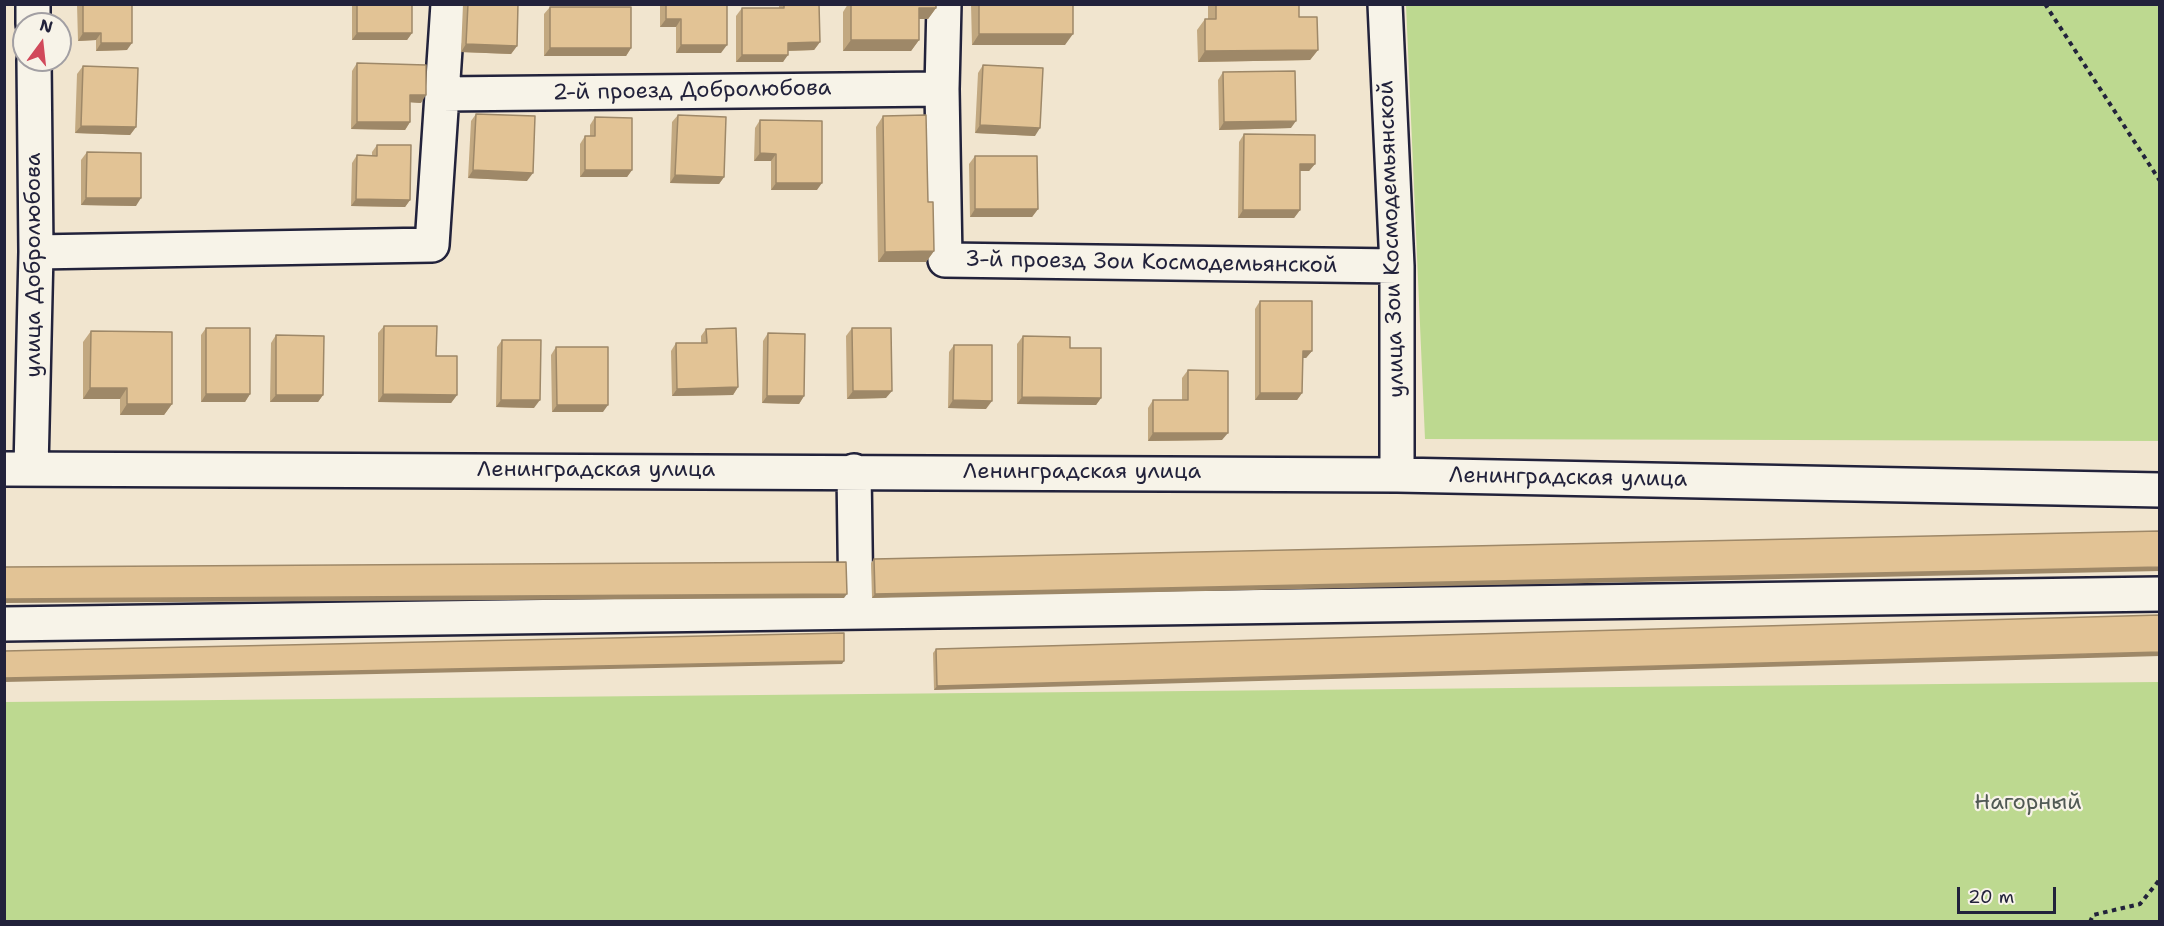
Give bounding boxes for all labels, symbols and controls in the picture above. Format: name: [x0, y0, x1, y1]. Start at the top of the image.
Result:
north arrow: [12, 12, 72, 72]
text: N: [37, 14, 55, 38]
street label: 2-й проезд Добролюбова: [552, 75, 832, 107]
street label: улица Зои Космодемьянской: [1373, 80, 1411, 398]
street label: улица Добролюбова: [21, 152, 47, 378]
street label: 3-й проезд Зои Космодемьянской: [965, 247, 1337, 279]
street label: Ленинградская улица: [477, 457, 715, 483]
street label: Ленинградская улица: [963, 459, 1201, 485]
street label: Ленинградская улица: [1449, 463, 1687, 493]
park label: Нагорный: [1974, 790, 2082, 816]
scale bar: [1960, 875, 2059, 913]
text: 20 m: [1968, 885, 2014, 909]

